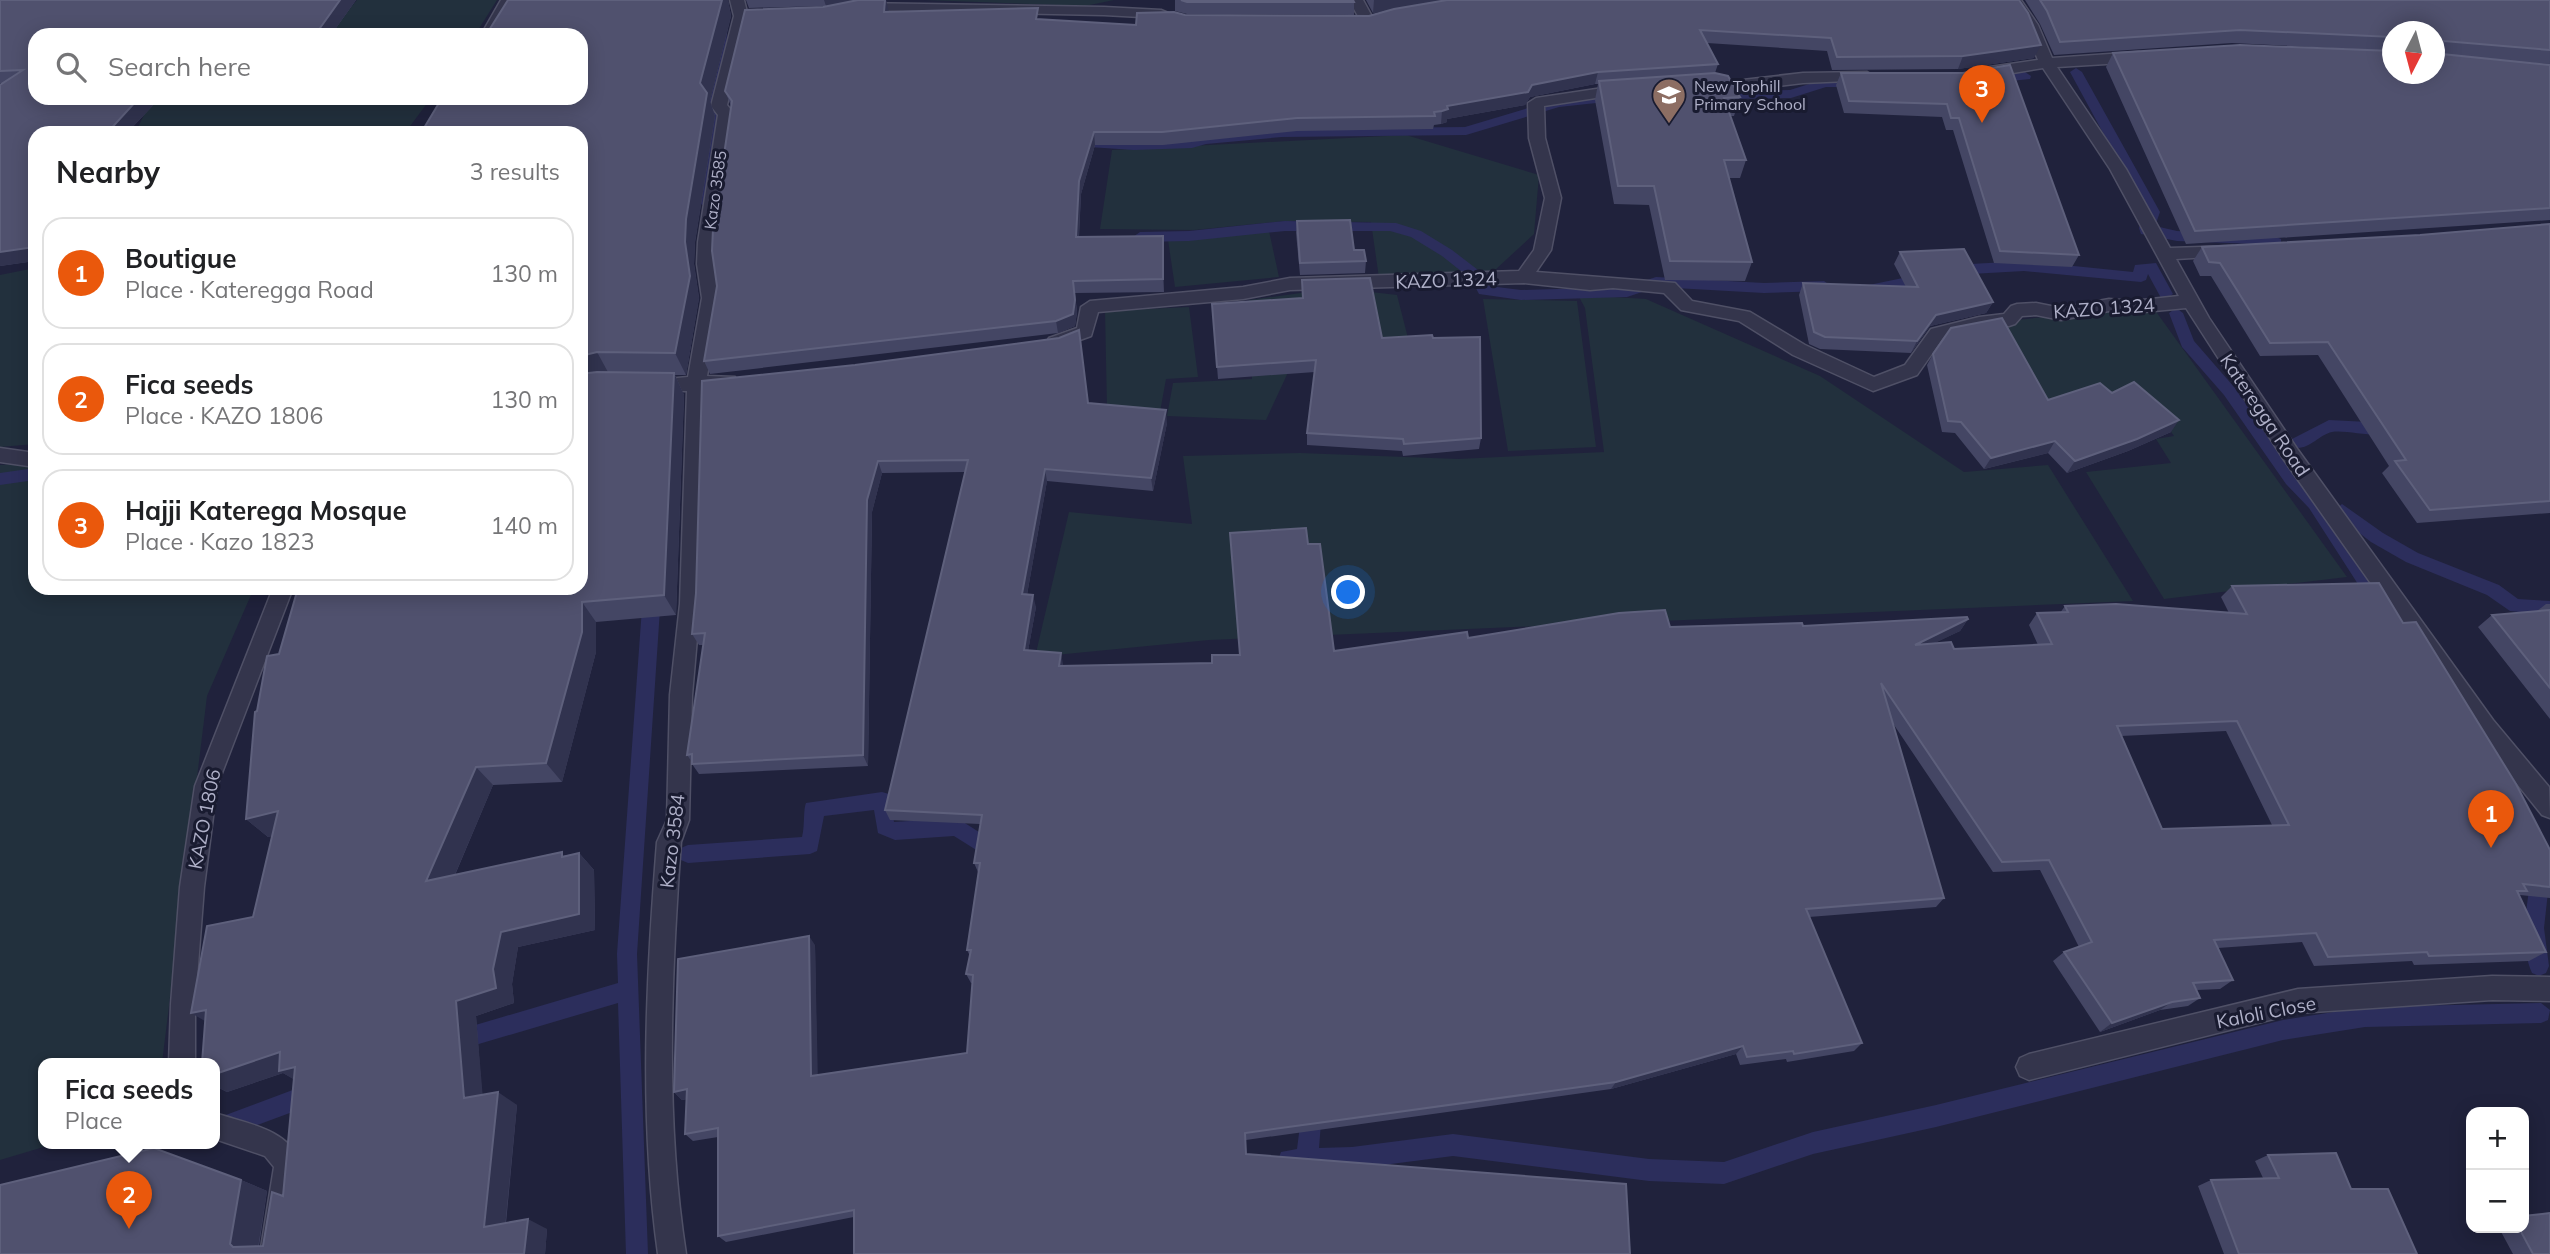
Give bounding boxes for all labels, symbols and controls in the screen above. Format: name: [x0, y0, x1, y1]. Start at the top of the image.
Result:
north arrow: [2382, 21, 2445, 84]
search box: [28, 28, 588, 105]
icon: search: [52, 48, 90, 86]
text: Search here: [108, 50, 251, 83]
pin: 3: [1959, 65, 2005, 123]
school or university icon: New Tophill Primary School: [1650, 76, 1688, 125]
place label: New Tophill Primary School: [1694, 76, 1806, 114]
street label: Kazo 3585: [700, 149, 730, 231]
text: Nearby: [56, 153, 160, 191]
text: 3 results: [470, 157, 560, 186]
text: Boutigue: [125, 242, 236, 275]
text: 1: [74, 259, 88, 288]
text: 130 m: [490, 259, 558, 288]
street label: KAZO 1324: [1395, 266, 1497, 294]
text: Place · Kateregga Road: [125, 275, 374, 304]
street label: KAZO 1324: [2053, 292, 2155, 324]
street label: Kateregga Road: [2215, 349, 2315, 481]
text: Fica seeds: [125, 368, 254, 401]
text: 2: [74, 385, 88, 414]
text: 130 m: [490, 385, 558, 414]
text: Place · KAZO 1806: [125, 401, 323, 430]
text: Hajji Katerega Mosque: [125, 494, 407, 527]
text: 3: [74, 511, 88, 540]
text: 140 m: [490, 511, 558, 540]
text: Place · Kazo 1823: [125, 527, 315, 556]
your location: [1331, 575, 1365, 609]
street label: KAZO 1806: [183, 767, 225, 871]
pin: 1: [2468, 790, 2514, 848]
street label: Kazo 3584: [654, 793, 690, 889]
street label: Kaloli Close: [2214, 991, 2318, 1033]
popup: [38, 1058, 220, 1149]
text: Fica seeds: [65, 1073, 193, 1106]
text: Place: [65, 1106, 123, 1135]
map controls: [2466, 1107, 2529, 1233]
button: +: [2466, 1107, 2529, 1170]
button: −: [2466, 1170, 2529, 1233]
pin: 2: [106, 1171, 152, 1229]

